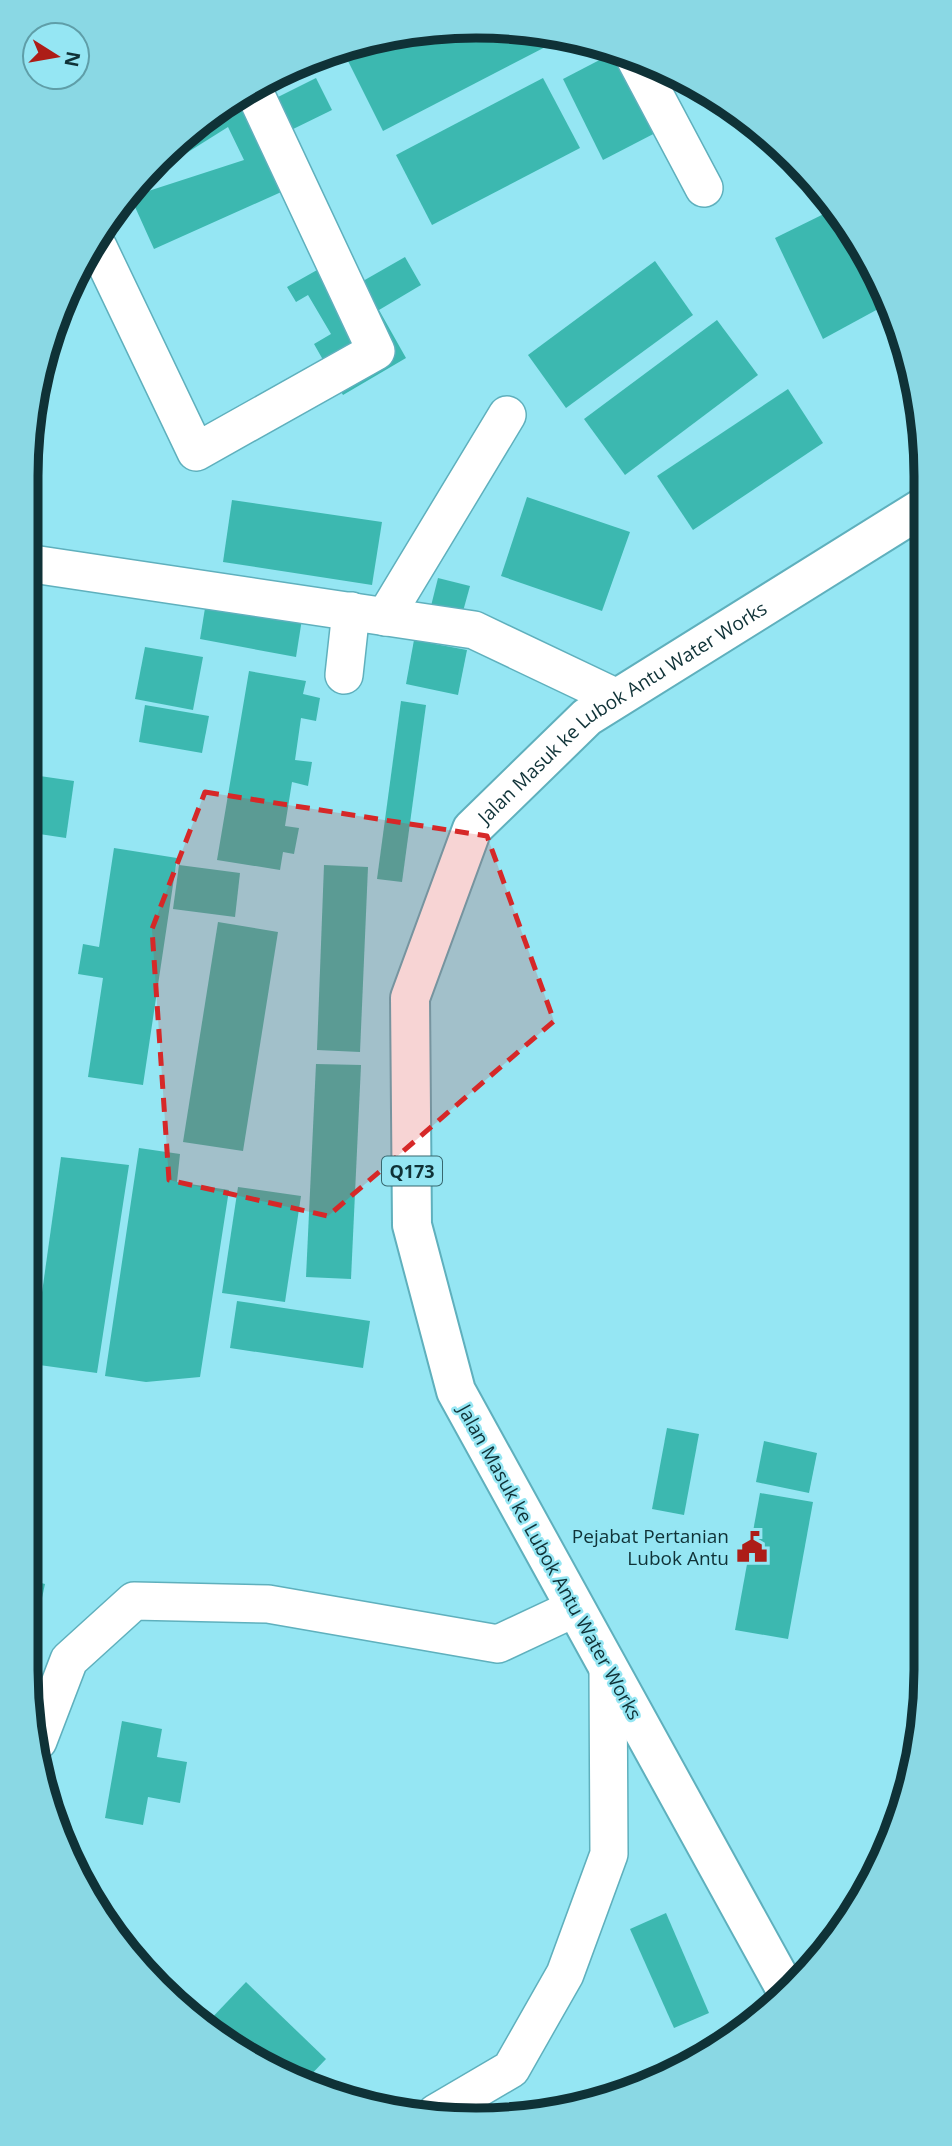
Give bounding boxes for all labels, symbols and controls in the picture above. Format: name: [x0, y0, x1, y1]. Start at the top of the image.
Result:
north arrow: [21, 21, 91, 91]
text: N: [58, 49, 87, 69]
street label: Jalan Masuk ke Lubok Antu Water Works: [471, 595, 772, 831]
road number: Q173: [382, 1156, 442, 1186]
street label: Jalan Masuk ke Lubok Antu Water Works: [451, 1398, 648, 1724]
place label: Pejabat Pertanian Lubok Antu: [572, 1523, 729, 1571]
public building icon: Pejabat Pertanian Lubok Antu: [735, 1530, 769, 1564]

